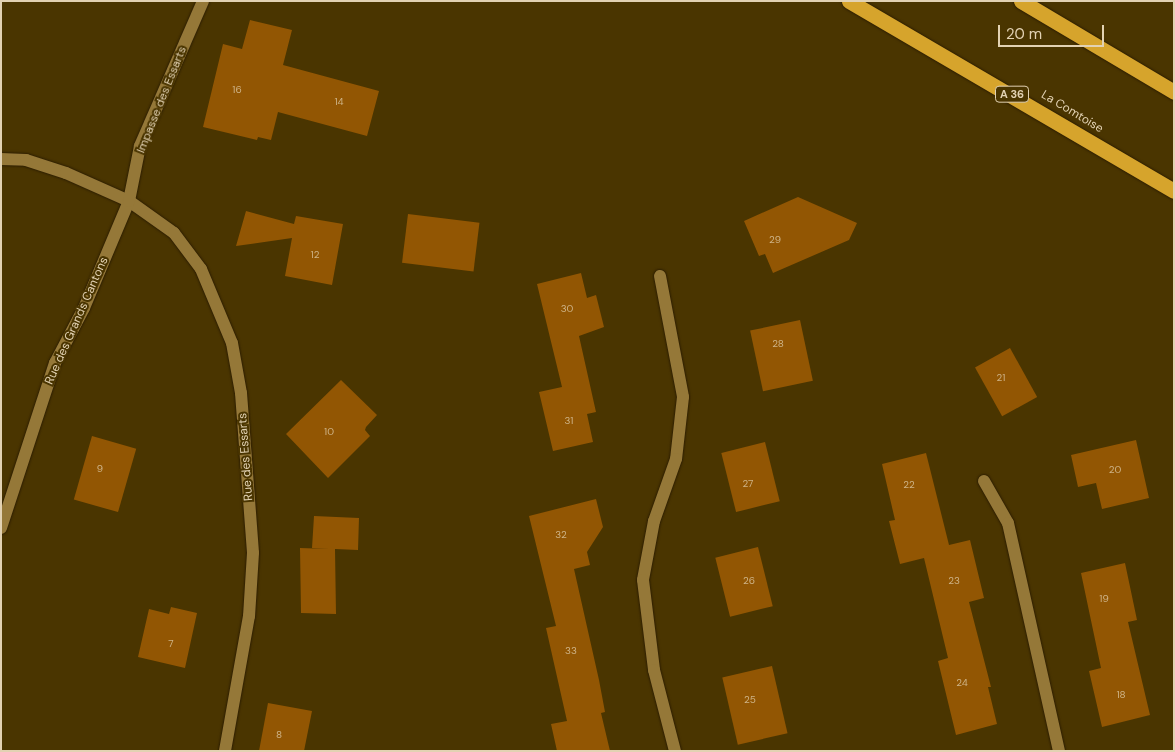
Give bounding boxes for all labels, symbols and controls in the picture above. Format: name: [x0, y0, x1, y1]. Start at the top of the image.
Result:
scale bar: [1000, 15, 1106, 47]
text: 20 m: [1006, 24, 1042, 44]
street label: Impasse des Essarts: [134, 45, 190, 155]
house number: 16: [232, 84, 242, 96]
road number: A 36: [994, 86, 1030, 102]
street label: La Comtoise: [1038, 88, 1106, 136]
house number: 14: [334, 96, 344, 108]
house number: 29: [769, 234, 781, 246]
house number: 12: [311, 249, 319, 261]
street label: Rue des Grands Cantons: [42, 255, 112, 387]
house number: 30: [561, 303, 573, 315]
house number: 28: [772, 338, 784, 350]
house number: 21: [997, 372, 1005, 384]
street label: Rue des Essarts: [236, 413, 256, 501]
house number: 31: [565, 415, 573, 427]
house number: 10: [324, 426, 334, 438]
house number: 9: [97, 463, 103, 475]
house number: 20: [1109, 464, 1121, 476]
house number: 27: [743, 478, 753, 490]
house number: 22: [903, 479, 915, 491]
house number: 32: [555, 529, 567, 541]
house number: 26: [743, 575, 755, 587]
house number: 23: [948, 575, 960, 587]
house number: 19: [1099, 593, 1109, 605]
house number: 7: [168, 638, 174, 650]
house number: 33: [565, 645, 577, 657]
house number: 24: [956, 677, 968, 689]
house number: 18: [1116, 689, 1126, 701]
house number: 25: [744, 694, 756, 706]
house number: 8: [276, 729, 282, 741]

